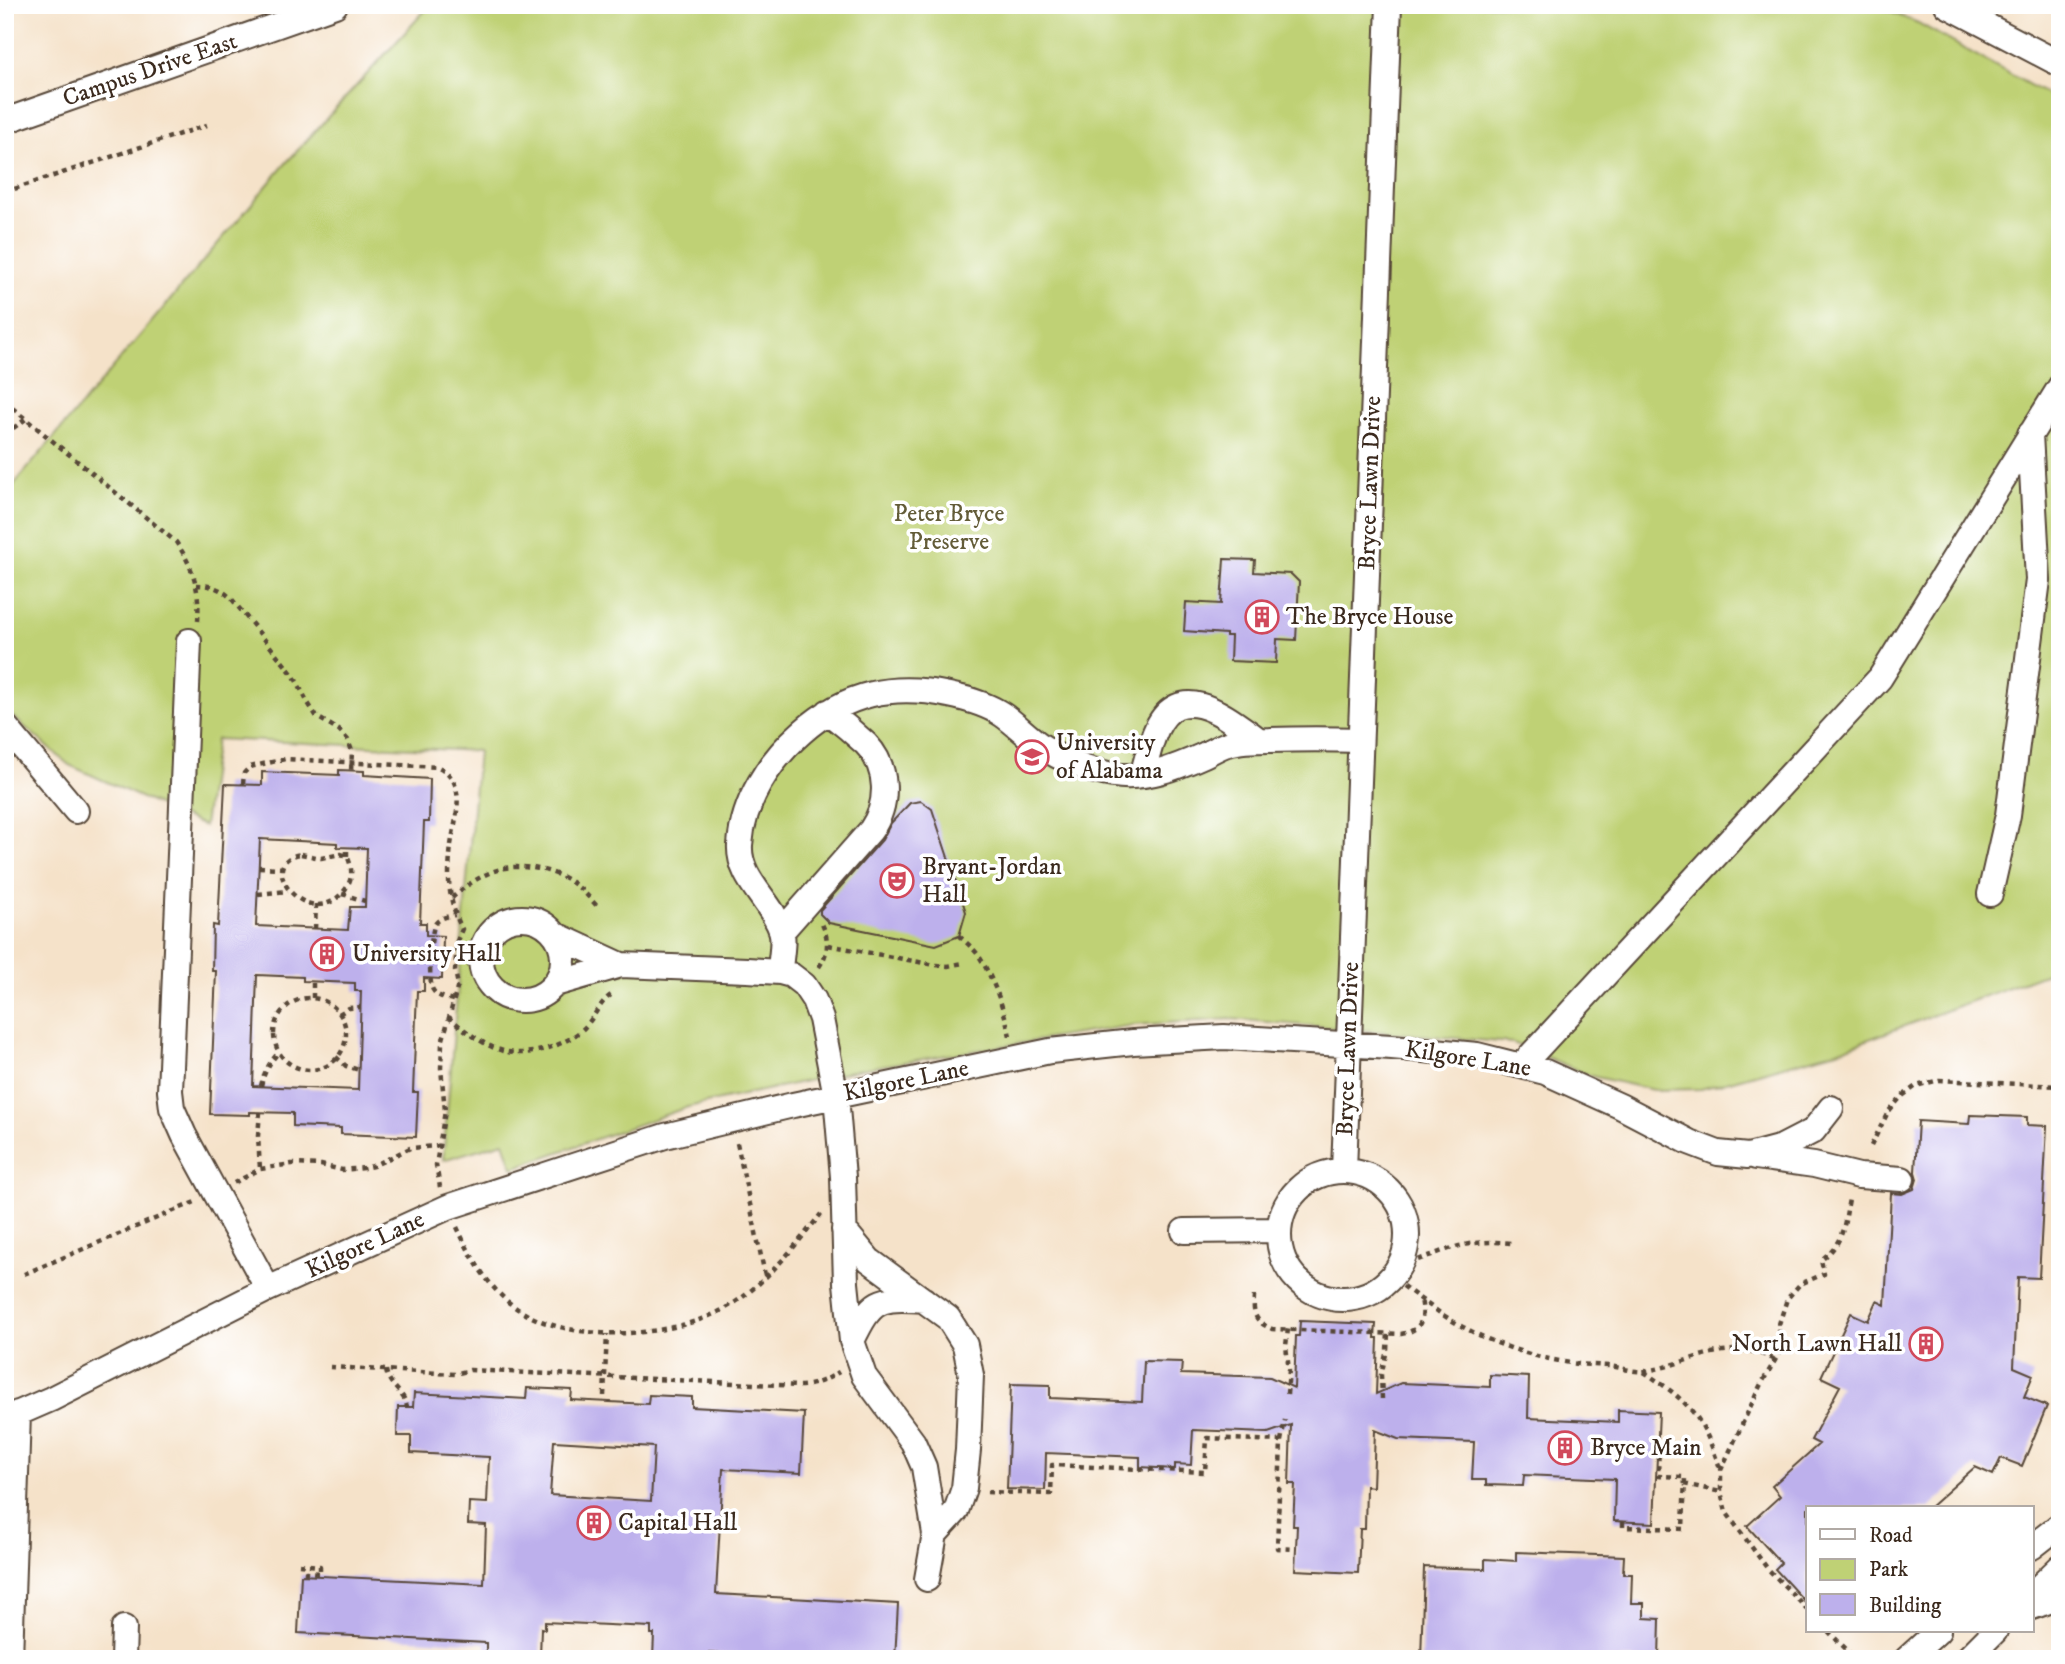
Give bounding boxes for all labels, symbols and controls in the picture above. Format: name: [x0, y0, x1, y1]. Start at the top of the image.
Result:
street label: Campus Drive East: [59, 26, 241, 114]
street label: Bryce Lawn Drive: [1352, 395, 1388, 571]
park label: Peter Bryce Preserve: [894, 499, 1004, 557]
building icon: The Bryce House: [1243, 598, 1281, 636]
place label: The Bryce House: [1286, 602, 1453, 632]
place label: University of Alabama: [1056, 728, 1164, 786]
school or university icon: University of Alabama: [1013, 738, 1051, 776]
place label: Bryant-Jordan Hall: [922, 852, 1062, 910]
theatre icon: Bryant-Jordan Hall: [878, 862, 916, 900]
building icon: University Hall: [308, 935, 346, 973]
place label: University Hall: [352, 939, 502, 969]
street label: Bryce Lawn Drive: [1330, 961, 1366, 1137]
street label: Kilgore Lane: [1403, 1034, 1533, 1084]
street label: Kilgore Lane: [841, 1053, 971, 1109]
street label: Kilgore Lane: [301, 1204, 429, 1286]
building icon: North Lawn Hall: [1907, 1325, 1945, 1363]
place label: North Lawn Hall: [1732, 1329, 1903, 1359]
building icon: Bryce Main: [1546, 1429, 1584, 1467]
place label: Bryce Main: [1590, 1433, 1702, 1463]
building icon: Capital Hall: [575, 1504, 613, 1542]
legend: [1806, 1506, 2034, 1632]
place label: Capital Hall: [618, 1508, 738, 1538]
text: Road: [1869, 1523, 1913, 1549]
text: Park: [1869, 1557, 1909, 1583]
text: Building: [1869, 1593, 1942, 1619]

